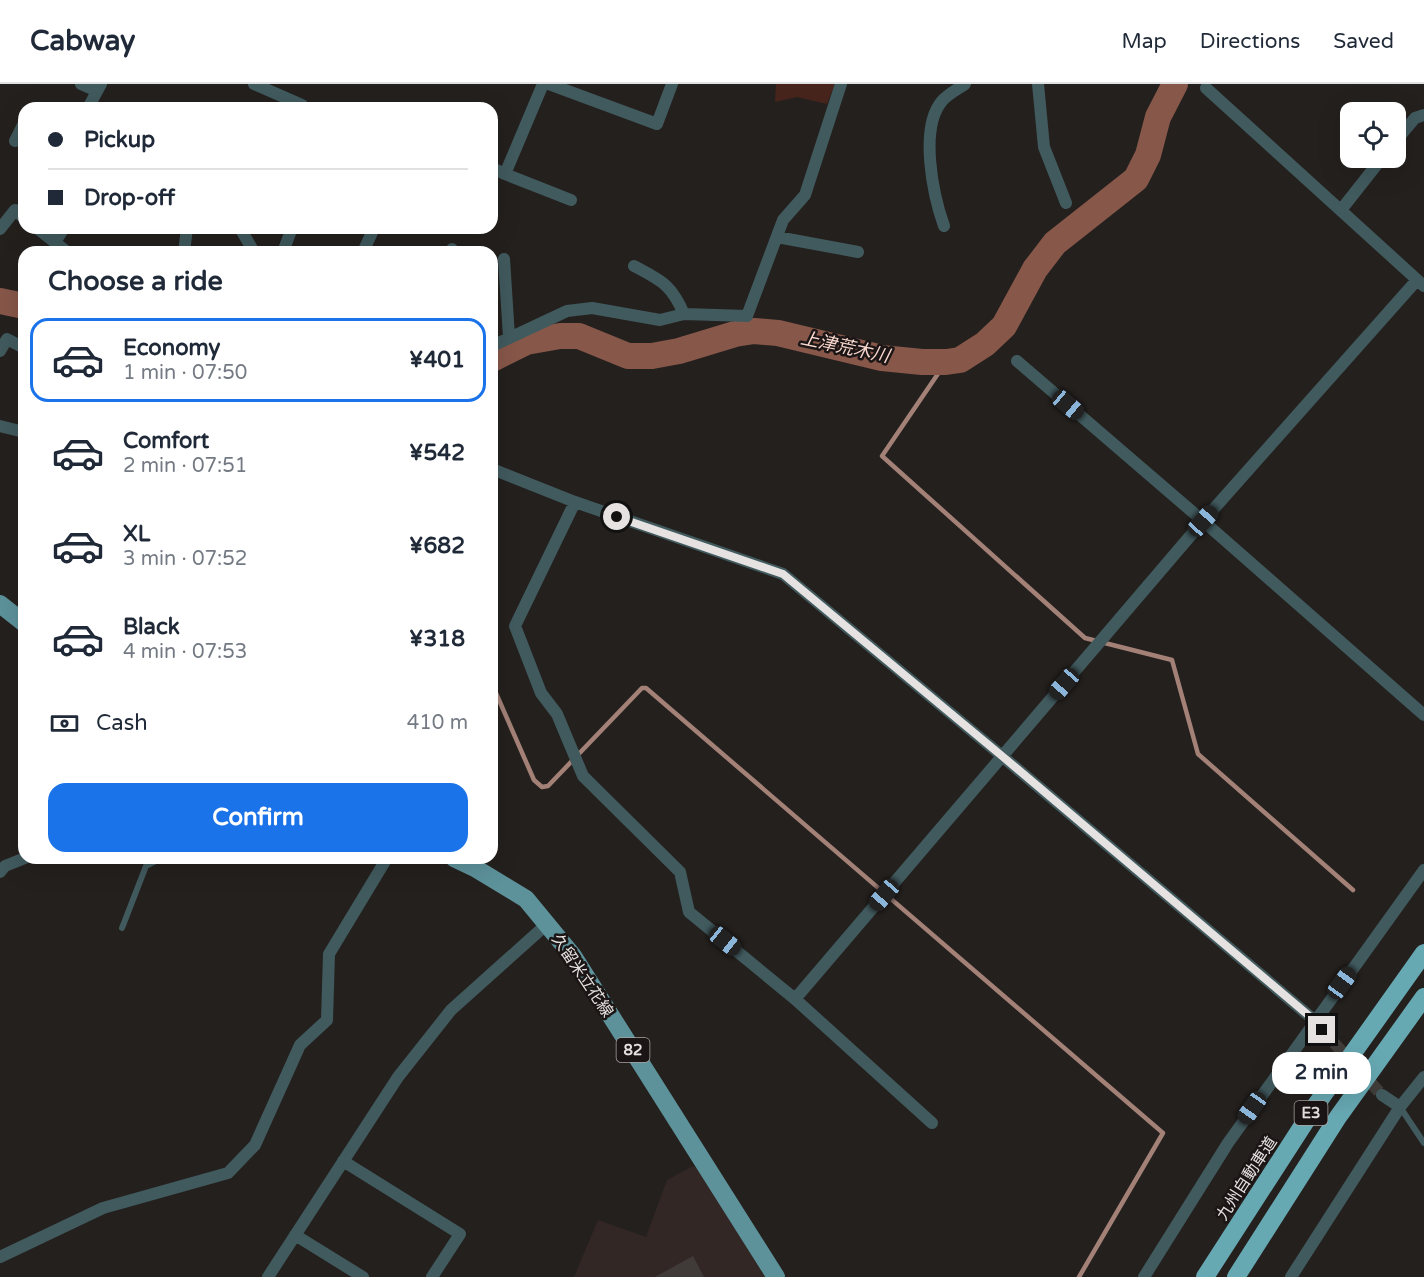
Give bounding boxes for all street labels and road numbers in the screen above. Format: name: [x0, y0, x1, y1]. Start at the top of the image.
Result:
street label: 久留米立花線: [547, 930, 617, 1021]
road number: 82: [616, 1038, 650, 1062]
road number: E3: [1294, 1101, 1328, 1125]
street label: 九州自動車道: [1212, 1133, 1281, 1224]

